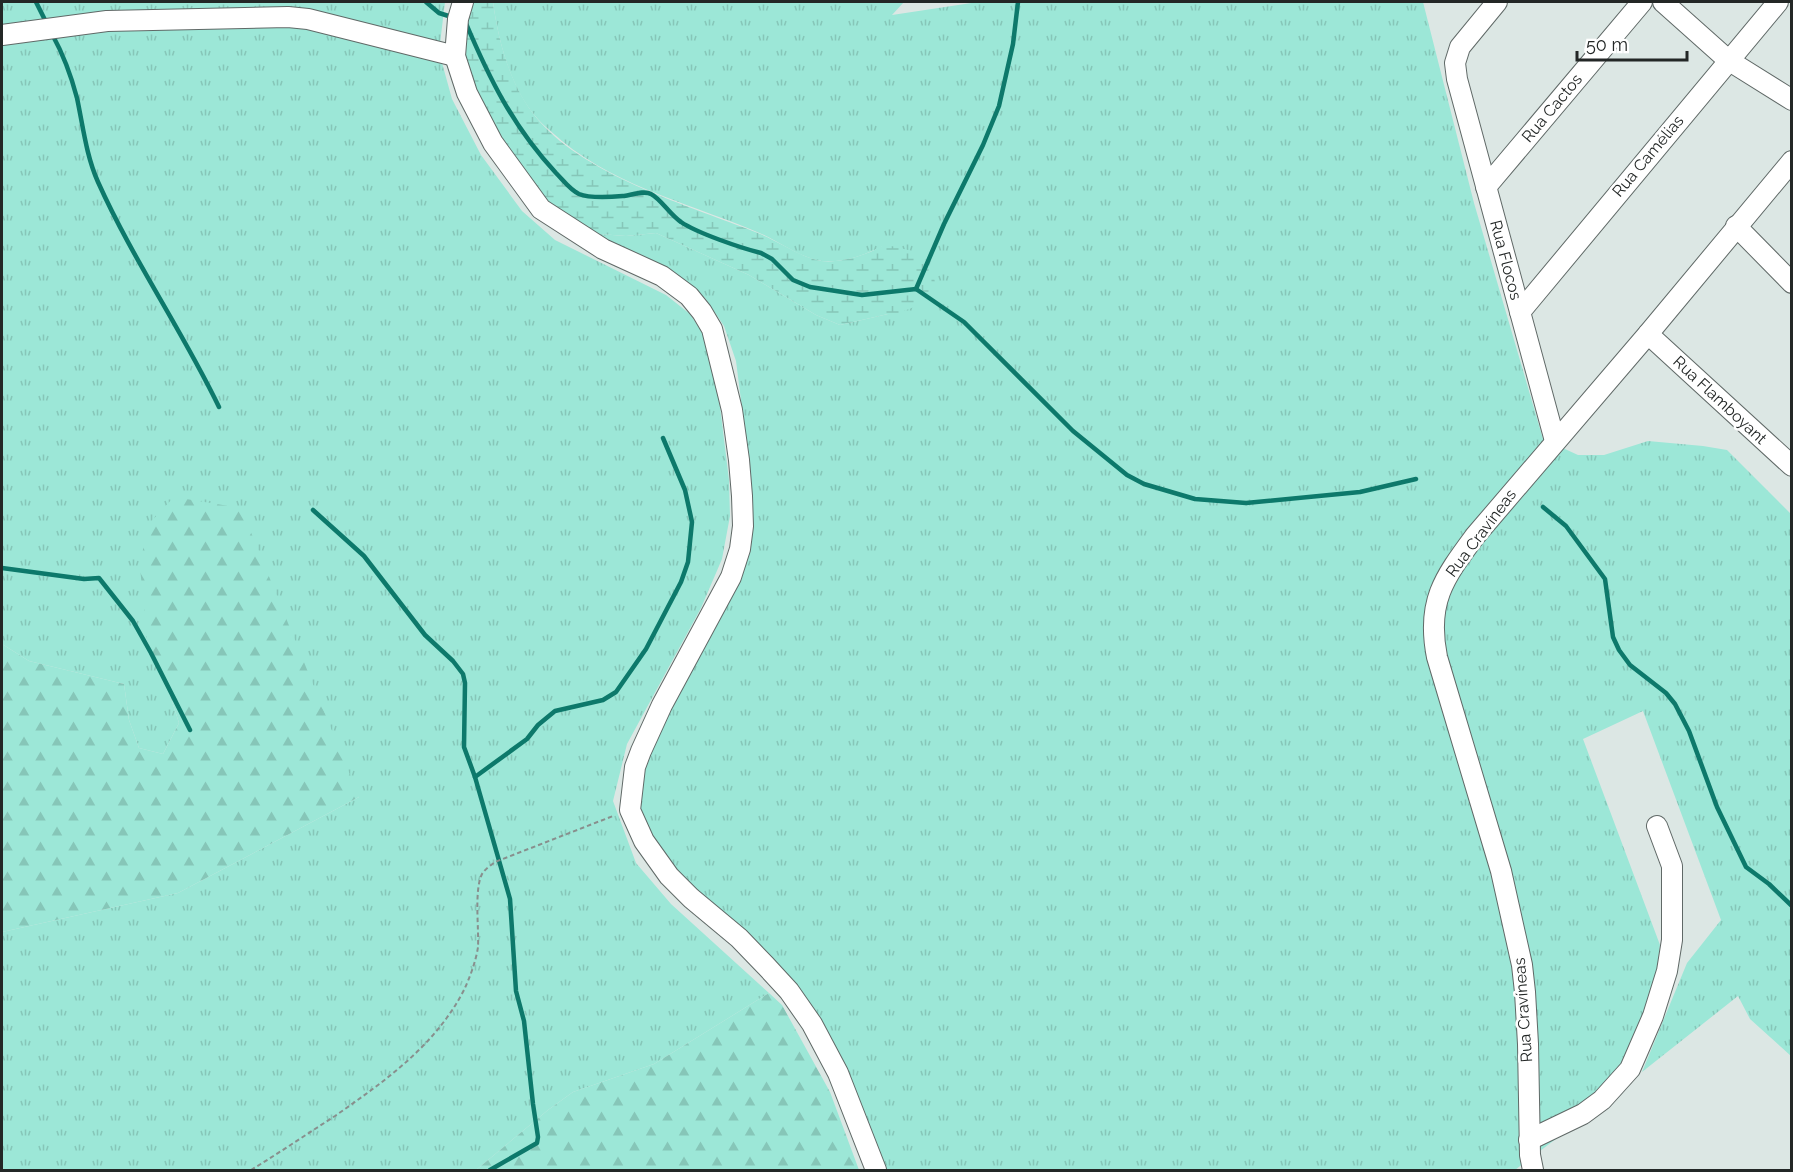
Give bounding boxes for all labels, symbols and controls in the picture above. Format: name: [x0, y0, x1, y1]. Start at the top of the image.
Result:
scale bar: [1577, 24, 1686, 62]
text: 50 m: [1586, 34, 1628, 55]
street label: Rua Cactos: [1518, 70, 1586, 146]
street label: Rua Camélias: [1608, 111, 1688, 201]
street label: Rua Flocos: [1486, 218, 1526, 302]
street label: Rua Flamboyant: [1669, 352, 1771, 449]
street label: Rua Cravíneas: [1442, 485, 1520, 581]
street label: Rua Cravíneas: [1510, 957, 1536, 1063]

